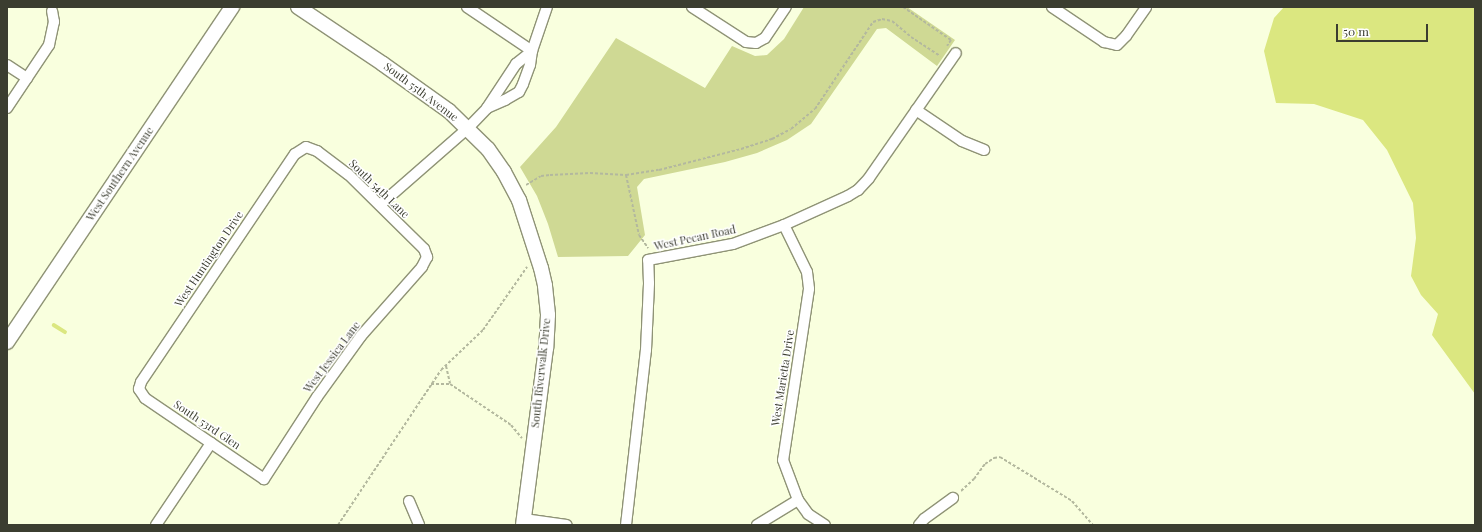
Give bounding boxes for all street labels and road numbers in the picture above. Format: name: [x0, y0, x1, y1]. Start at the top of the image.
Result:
street label: South 55th Avenue: [381, 60, 461, 124]
street label: West Southern Avenue: [83, 124, 157, 224]
street label: South 54th Lane: [346, 157, 412, 221]
street label: West Huntington Drive: [172, 208, 246, 310]
street label: West Pecan Road: [653, 223, 737, 253]
street label: South Riverwalk Drive: [529, 317, 553, 429]
street label: West Jessica Lane: [301, 319, 363, 395]
street label: West Marietta Drive: [769, 329, 797, 427]
street label: South 53rd Glen: [171, 398, 243, 452]

